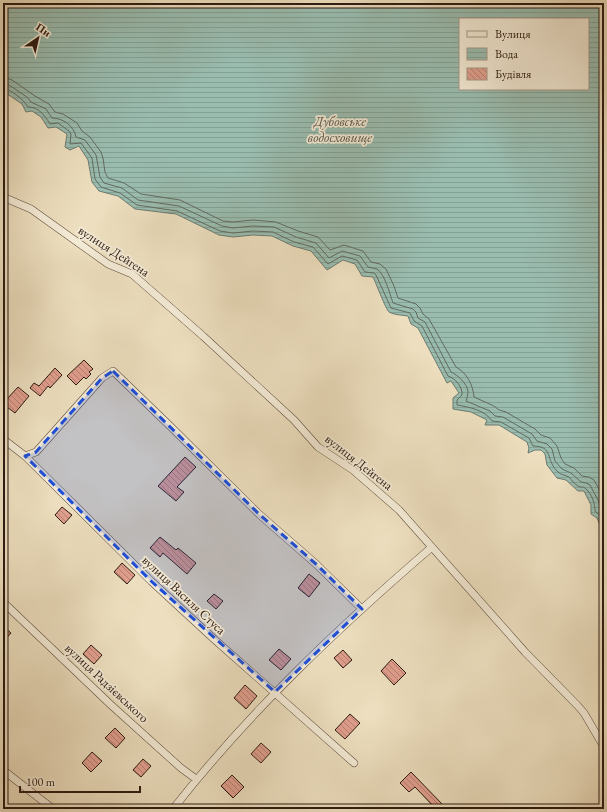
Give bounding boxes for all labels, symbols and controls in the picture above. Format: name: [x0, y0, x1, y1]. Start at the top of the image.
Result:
north arrow: [18, 18, 58, 58]
legend: [459, 18, 589, 90]
text: Пн: [33, 20, 54, 40]
text: Вулиця: [495, 26, 531, 42]
text: Вода: [495, 46, 518, 62]
text: Будівля: [495, 66, 532, 82]
water label: Дубовське водосховище: [308, 112, 372, 146]
street label: вулиця Дейгена: [75, 222, 154, 281]
street label: вулиця Дейгена: [322, 430, 397, 494]
street label: вулиця Василя Стуса: [139, 552, 230, 639]
street label: вулиця Радзієвського: [61, 640, 153, 726]
scale bar: [20, 768, 140, 794]
text: 100 m: [26, 774, 56, 790]

